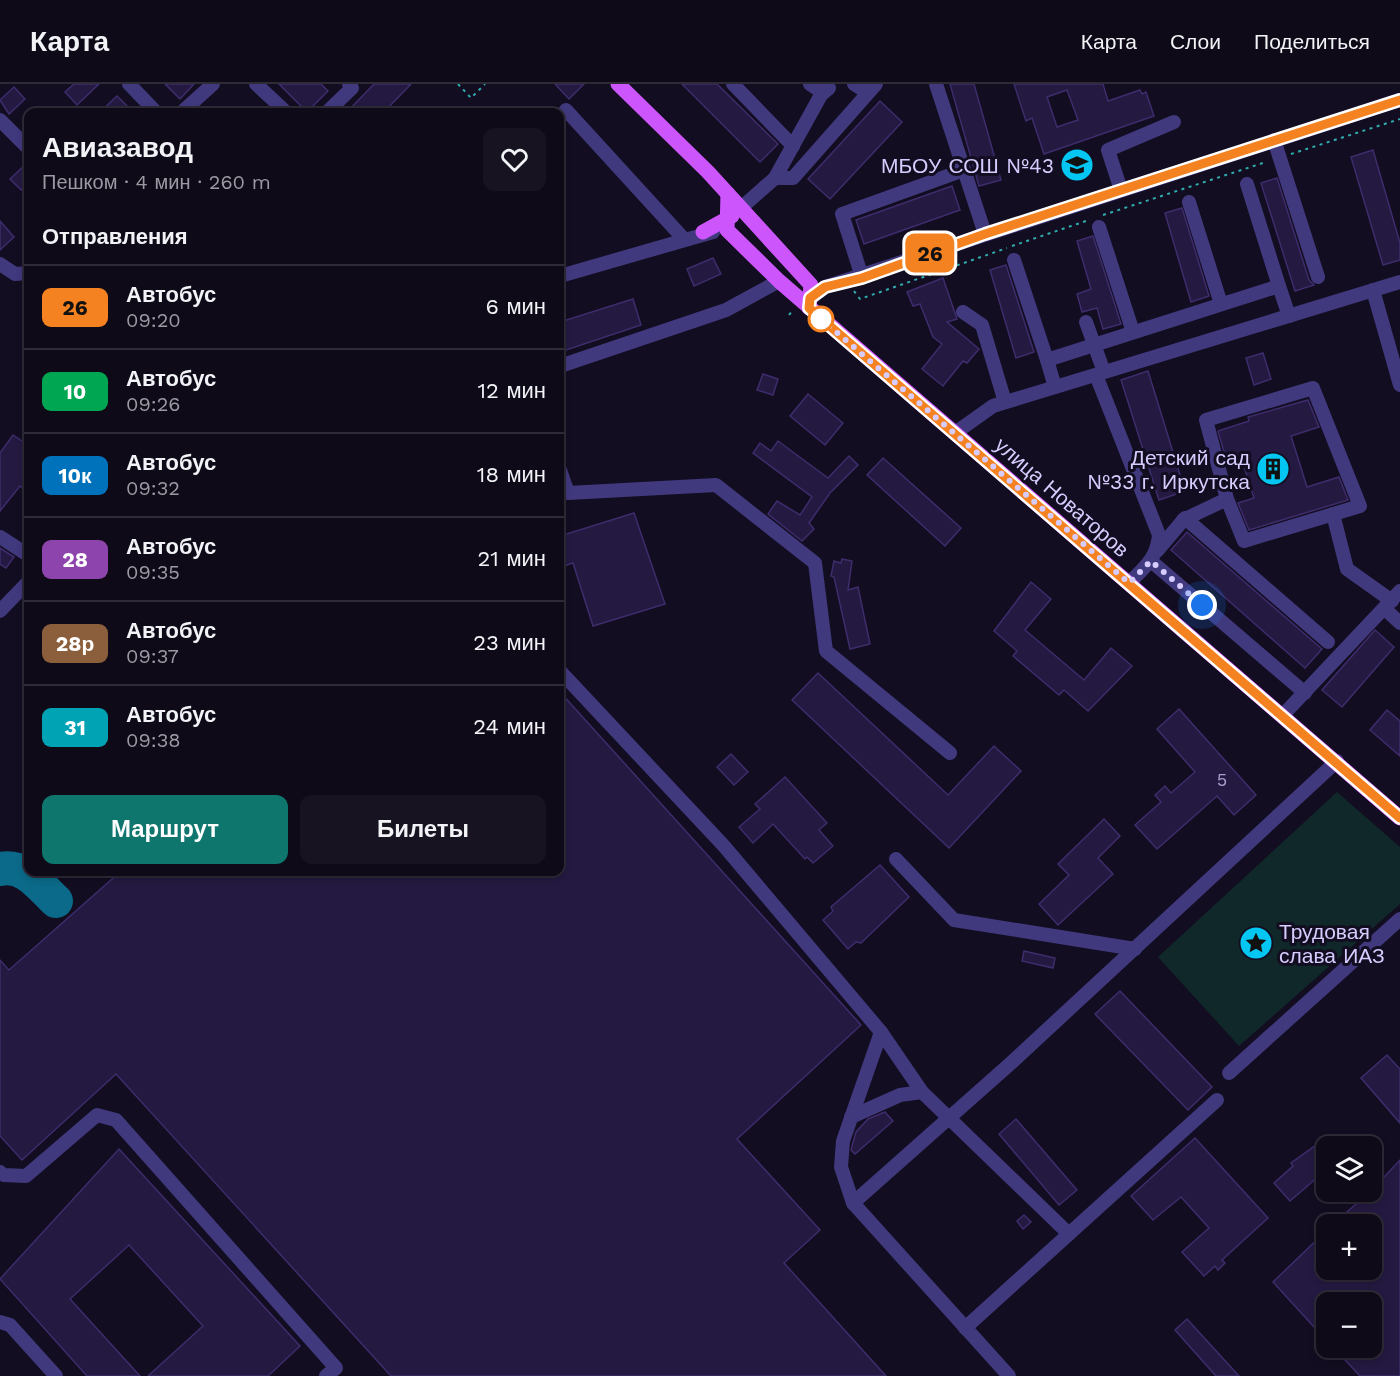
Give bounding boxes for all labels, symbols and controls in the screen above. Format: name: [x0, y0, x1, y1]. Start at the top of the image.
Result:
text: Карта: [30, 25, 109, 58]
text: Карта: [1081, 29, 1137, 54]
text: Слои: [1170, 29, 1221, 54]
text: Поделиться: [1254, 29, 1370, 54]
button: heart: [483, 128, 546, 191]
text: Авиазавод: [42, 131, 193, 164]
school or university icon: МБОУ СОШ №43: [1059, 147, 1095, 183]
place label: МБОУ СОШ №43: [881, 153, 1054, 178]
text: Пешком · 4 мин · 260 m: [42, 170, 271, 194]
text: Отправления: [42, 224, 188, 249]
line badge: 26: [903, 234, 957, 272]
text: 26: [917, 241, 943, 266]
text: Автобус: [126, 282, 216, 307]
text: 6 мин: [486, 294, 546, 319]
text: 26: [62, 295, 88, 320]
unlabelled marker: [808, 306, 834, 332]
text: 09:20: [126, 308, 181, 332]
text: Автобус: [126, 366, 216, 391]
text: 12 мин: [478, 378, 546, 403]
text: 10: [64, 379, 86, 404]
text: 09:26: [126, 392, 181, 416]
street label: улица Новаторов: [990, 432, 1134, 562]
place label: Детский сад №33 г. Иркутска: [1087, 445, 1250, 494]
text: Автобус: [126, 450, 216, 475]
building icon: Детский сад №33 г. Иркутска: [1255, 451, 1291, 487]
text: 18 мин: [477, 462, 546, 487]
text: 10к: [58, 463, 92, 488]
text: 09:32: [126, 476, 180, 500]
text: Автобус: [126, 534, 216, 559]
text: 21 мин: [478, 546, 546, 571]
text: 28: [62, 547, 88, 572]
text: 09:35: [126, 560, 180, 584]
your location: [1187, 590, 1217, 620]
text: Автобус: [126, 618, 216, 643]
text: 23 мин: [473, 630, 546, 655]
text: 28р: [56, 631, 94, 656]
text: 09:37: [126, 644, 179, 668]
text: Автобус: [126, 702, 216, 727]
text: 24 мин: [473, 714, 546, 739]
text: 31: [64, 715, 86, 740]
text: 09:38: [126, 728, 181, 752]
house number: 5: [1217, 769, 1227, 790]
button: Маршрут: [42, 795, 288, 864]
button: Билеты: [300, 795, 546, 864]
place label: Трудовая слава ИАЗ: [1279, 919, 1385, 968]
place icon: Трудовая слава ИАЗ: [1238, 925, 1274, 961]
map controls: [1316, 1136, 1382, 1358]
button: layers: [1316, 1136, 1382, 1202]
button: +: [1316, 1214, 1382, 1280]
button: −: [1316, 1292, 1382, 1358]

